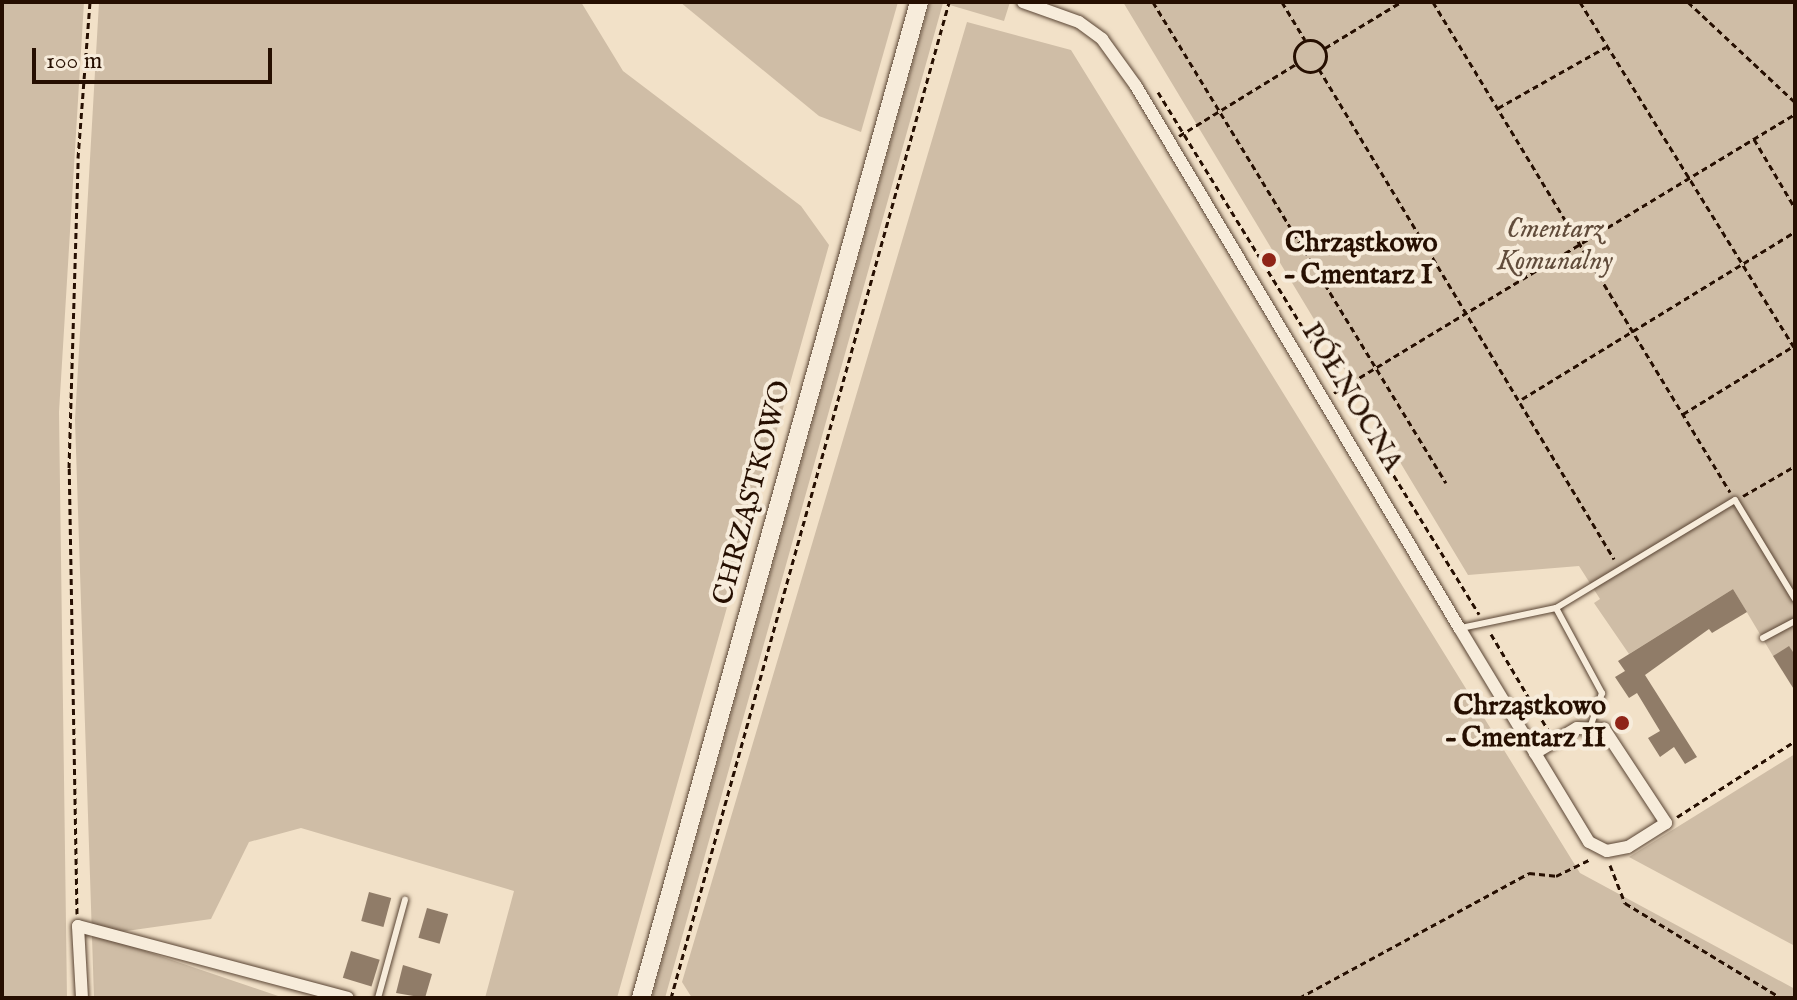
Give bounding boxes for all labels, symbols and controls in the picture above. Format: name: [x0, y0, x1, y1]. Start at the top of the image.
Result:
scale bar: [36, 32, 276, 82]
text: 100 m: [46, 46, 102, 77]
park label: Cmentarz Komunalny: [1497, 213, 1613, 279]
place label: Chrząstkowo – Cmentarz I: [1285, 227, 1438, 293]
marker: Chrząstkowo – Cmentarz I: [1260, 251, 1278, 269]
street label: PÓŁNOCNA: [1293, 317, 1409, 479]
street label: CHRZĄSTKOWO: [707, 377, 799, 609]
place label: Chrząstkowo – Cmentarz II: [1446, 690, 1606, 756]
marker: Chrząstkowo – Cmentarz II: [1613, 714, 1631, 732]

